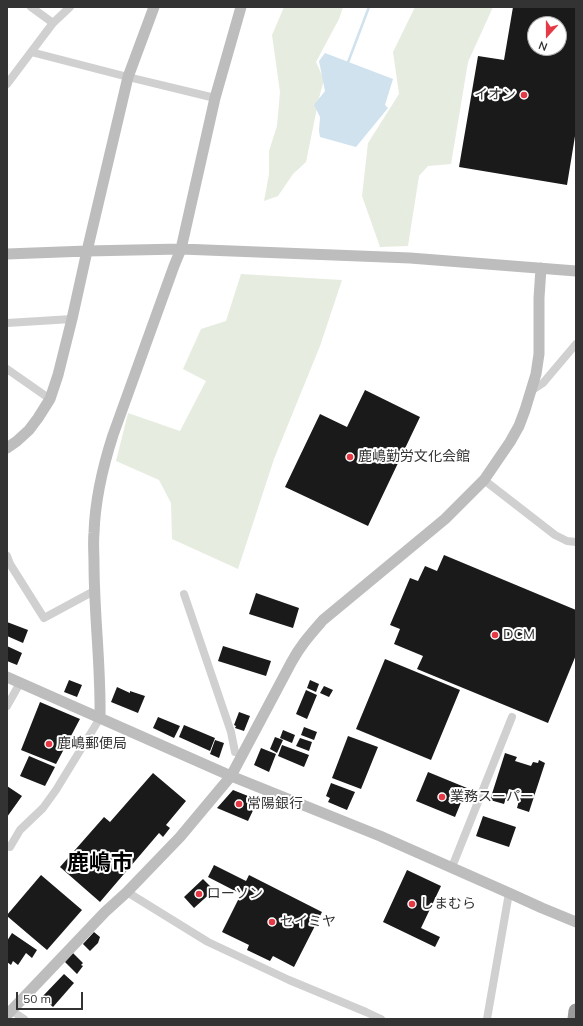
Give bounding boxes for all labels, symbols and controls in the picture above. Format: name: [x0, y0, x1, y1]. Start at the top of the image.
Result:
north arrow: [527, 16, 567, 56]
text: N: [537, 38, 549, 54]
place label: イオン: [474, 87, 516, 103]
marker: イオン: [519, 90, 529, 100]
place label: 鹿嶋勤労文化会館: [358, 449, 470, 465]
marker: 鹿嶋勤労文化会館: [345, 452, 355, 462]
place label: DCM: [503, 627, 535, 643]
marker: DCM: [490, 630, 500, 640]
place label: 鹿嶋郵便局: [57, 736, 127, 752]
marker: 鹿嶋郵便局: [44, 739, 54, 749]
place label: 業務スーパー: [450, 789, 534, 805]
marker: 業務スーパー: [437, 792, 447, 802]
place label: 常陽銀行: [247, 796, 303, 812]
marker: 常陽銀行: [234, 799, 244, 809]
district label: 鹿嶋市: [67, 850, 133, 876]
place label: ローソン: [207, 886, 263, 902]
marker: ローソン: [194, 889, 204, 899]
place label: しまむら: [420, 896, 476, 912]
marker: しまむら: [407, 899, 417, 909]
place label: セイミヤ: [280, 914, 336, 930]
marker: セイミヤ: [267, 917, 277, 927]
scale bar: [18, 984, 85, 1010]
text: 50 m: [23, 991, 51, 1006]

